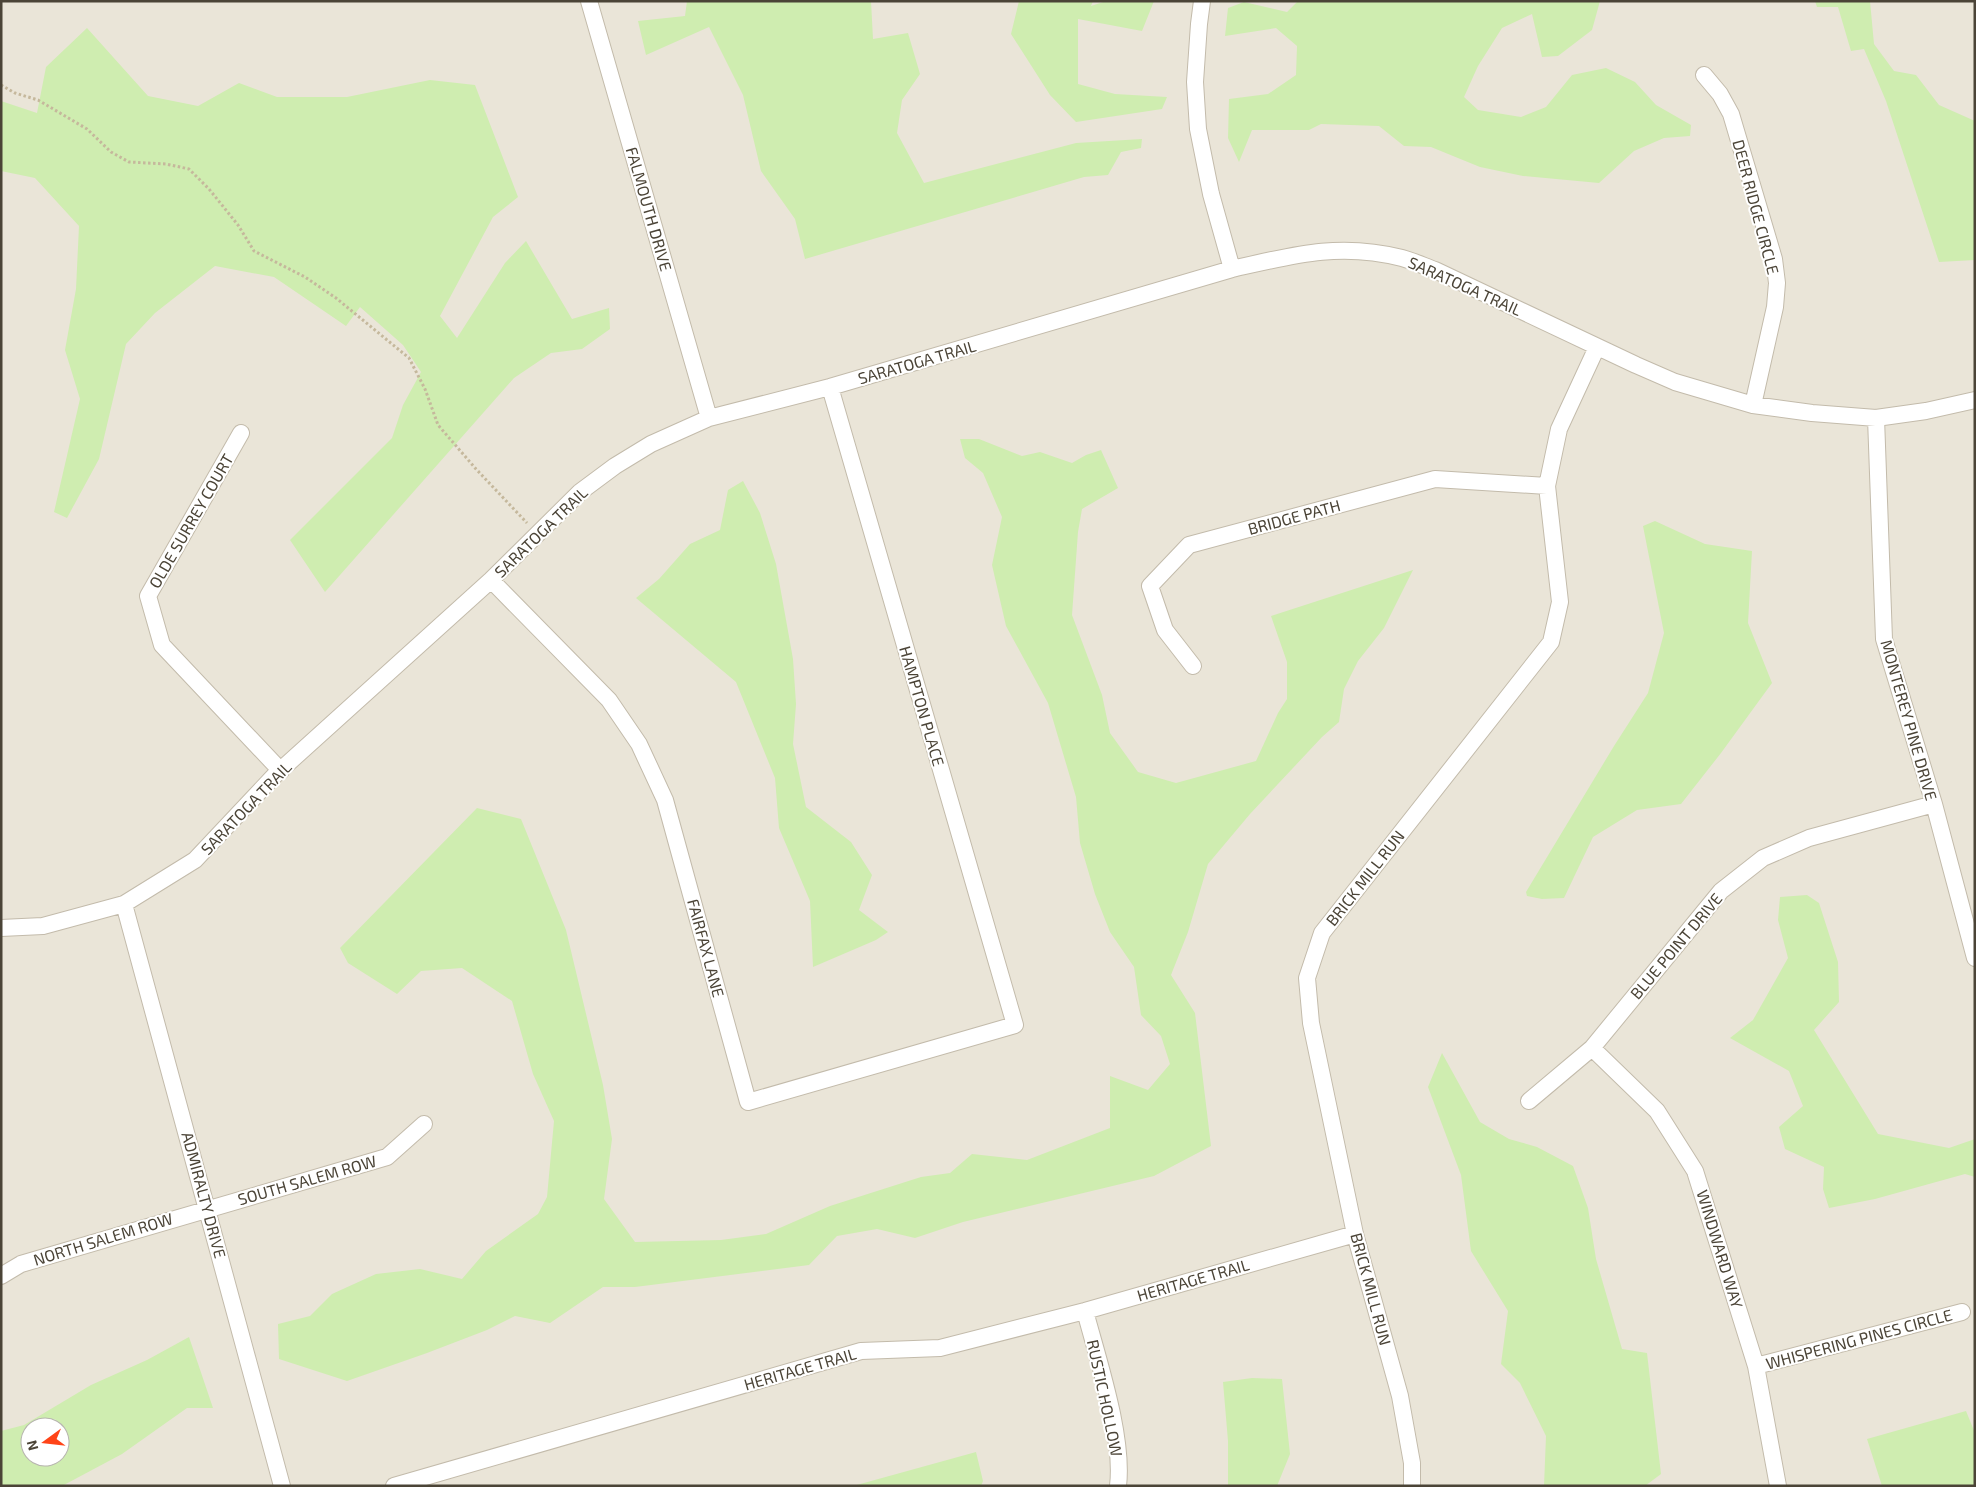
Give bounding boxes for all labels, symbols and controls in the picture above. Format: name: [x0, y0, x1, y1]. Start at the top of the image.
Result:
street label: DEER RIDGE CIRCLE: [1729, 137, 1784, 276]
street label: FALMOUTH DRIVE: [623, 145, 676, 273]
street label: SARATOGA TRAIL: [1406, 252, 1525, 319]
street label: SARATOGA TRAIL: [856, 336, 978, 387]
street label: OLDE SURREY COURT: [144, 450, 237, 591]
street label: SARATOGA TRAIL: [490, 482, 591, 581]
street label: BRIDGE PATH: [1245, 495, 1342, 538]
street label: MONTEREY PINE DRIVE: [1877, 637, 1942, 802]
street label: HAMPTON PLACE: [896, 643, 949, 768]
street label: SARATOGA TRAIL: [196, 757, 295, 858]
street label: BRICK MILL RUN: [1322, 826, 1408, 929]
street label: BLUE POINT DRIVE: [1626, 889, 1726, 1003]
street label: FAIRFAX LANE: [684, 896, 729, 999]
street label: ADMIRALTY DRIVE: [178, 1130, 231, 1260]
street label: SOUTH SALEM ROW: [235, 1151, 378, 1208]
street label: WINDWARD WAY: [1693, 1187, 1748, 1310]
street label: NORTH SALEM ROW: [31, 1208, 175, 1269]
street label: BRICK MILL RUN: [1347, 1231, 1396, 1347]
street label: HERITAGE TRAIL: [1135, 1254, 1251, 1305]
street label: WHISPERING PINES CIRCLE: [1764, 1304, 1954, 1373]
street label: RUSTIC HOLLOW: [1084, 1338, 1127, 1458]
street label: HERITAGE TRAIL: [742, 1343, 858, 1394]
north arrow: [20, 1417, 70, 1467]
text: N: [22, 1438, 41, 1453]

